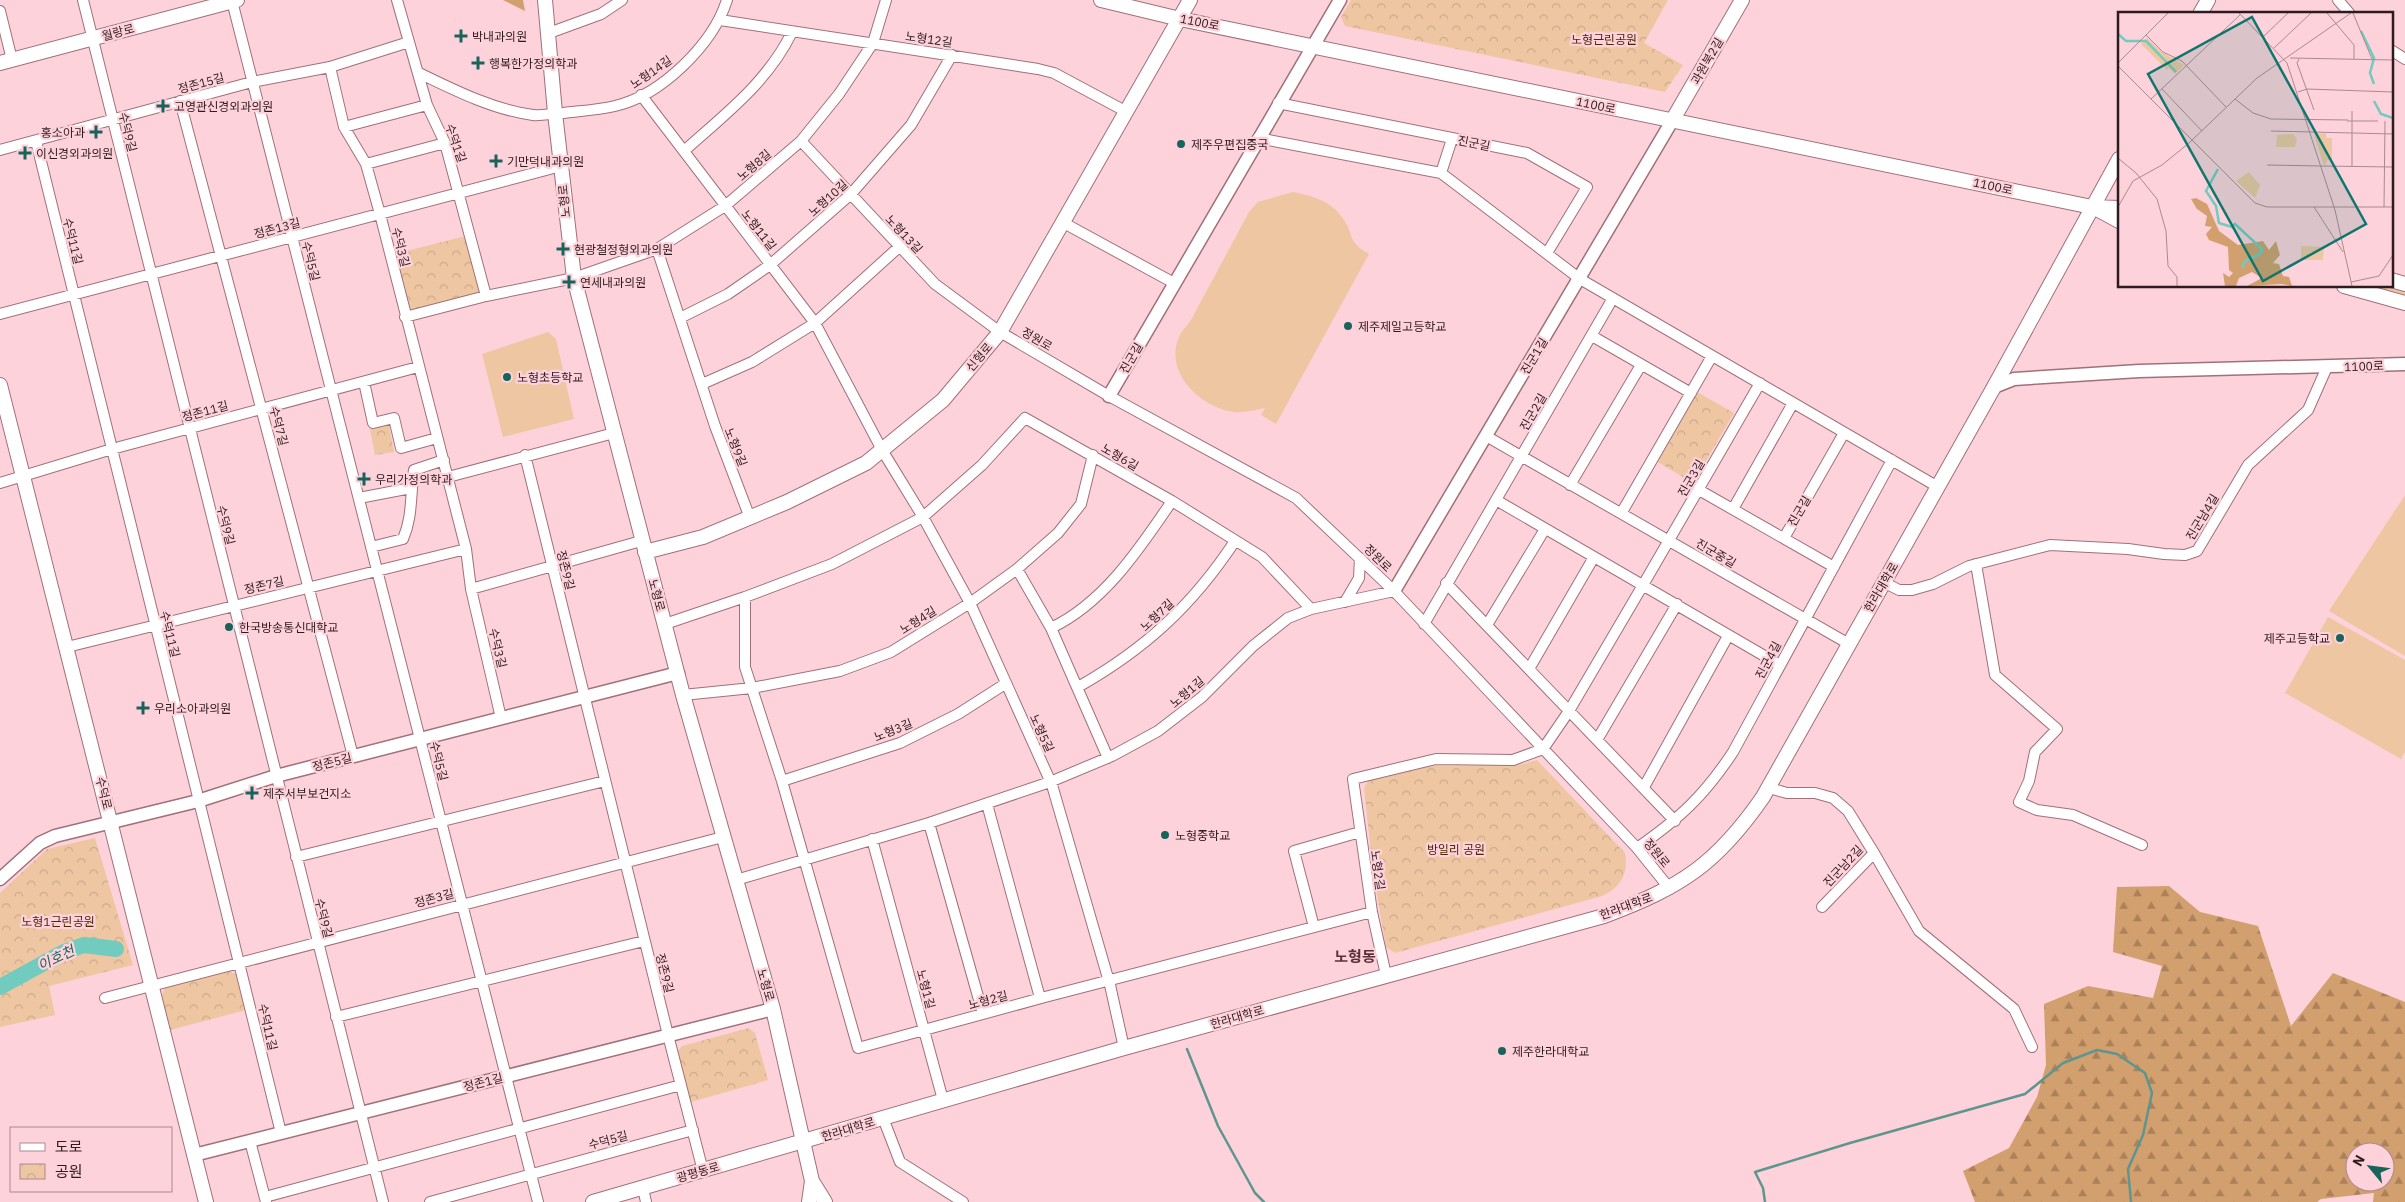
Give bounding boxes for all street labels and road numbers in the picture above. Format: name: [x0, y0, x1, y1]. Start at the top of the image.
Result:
street label: 1100로: [1179, 11, 1221, 33]
street label: 월랑로: [100, 20, 136, 44]
street label: 노형12길: [904, 28, 954, 50]
street label: 과원북2길: [1688, 35, 1726, 87]
street label: 노형14길: [627, 52, 675, 92]
street label: 정존15길: [176, 70, 226, 96]
street label: 1100로: [1575, 94, 1617, 116]
street label: 수덕9길: [116, 111, 140, 153]
street label: 수덕1길: [442, 121, 470, 165]
street label: 진군길: [1456, 132, 1492, 154]
street label: 노형8길: [734, 146, 774, 184]
street label: 1100로: [1972, 175, 2014, 197]
street label: 노형10길: [805, 177, 851, 219]
street label: 노형로: [555, 184, 573, 218]
street label: 노형11길: [738, 207, 780, 253]
street label: 노형13길: [882, 212, 926, 256]
street label: 정존13길: [252, 215, 302, 241]
street label: 수덕11길: [60, 216, 86, 266]
street label: 수덕3길: [389, 226, 413, 268]
street label: 수덕5길: [299, 240, 323, 282]
street label: 정원로: [1019, 324, 1055, 354]
street label: 진군1길: [1517, 335, 1551, 377]
street label: 신형로: [963, 339, 995, 375]
street label: 진군길: [1116, 340, 1146, 376]
street label: 1100로: [2344, 358, 2384, 374]
street label: 진군2길: [1516, 391, 1550, 433]
street label: 정존11길: [180, 398, 230, 424]
street label: 수덕7길: [267, 405, 291, 447]
street label: 노형9길: [721, 425, 751, 469]
street label: 노형6길: [1099, 440, 1141, 474]
street label: 진군3길: [1674, 457, 1708, 499]
street label: 진군남4길: [2182, 491, 2222, 543]
street label: 진군길: [1784, 493, 1814, 529]
street label: 수덕9길: [214, 504, 238, 546]
street label: 진군중길: [1693, 535, 1739, 571]
street label: 정원로: [1361, 541, 1395, 575]
street label: 정존9길: [554, 549, 578, 591]
street label: 한라대학로: [1861, 559, 1901, 615]
street label: 정존7길: [243, 573, 285, 597]
street label: 노형로: [645, 577, 669, 613]
street label: 노형7길: [1137, 596, 1177, 634]
street label: 노형4길: [897, 603, 939, 637]
street label: 수덕11길: [157, 609, 183, 659]
street label: 수덕3길: [486, 627, 510, 669]
street label: 진군4길: [1752, 639, 1784, 681]
street label: 노형1길: [1167, 673, 1207, 711]
street label: 노형5길: [1027, 712, 1057, 754]
street label: 노형3길: [871, 715, 915, 745]
street label: 수덕5길: [427, 740, 451, 782]
street label: 정존5길: [311, 750, 353, 774]
street label: 수덕로: [93, 775, 115, 811]
street label: 정원로: [1641, 835, 1673, 871]
street label: 진군남2길: [1820, 842, 1866, 890]
street label: 노형2길: [1368, 849, 1388, 891]
street label: 정존3길: [413, 886, 455, 910]
street label: 한라대학로: [1597, 890, 1655, 922]
street label: 수덕9길: [312, 897, 336, 939]
street label: 정존9길: [653, 952, 677, 994]
street label: 노형로: [754, 967, 778, 1003]
street label: 노형1길: [914, 968, 938, 1010]
street label: 노형2길: [967, 988, 1009, 1012]
street label: 수덕11길: [255, 1002, 281, 1052]
street label: 한라대학로: [1208, 1002, 1266, 1032]
street label: 정존1길: [462, 1070, 504, 1094]
street label: 한라대학로: [819, 1114, 877, 1144]
street label: 수덕5길: [587, 1128, 629, 1152]
street label: 광평동로: [675, 1159, 721, 1185]

